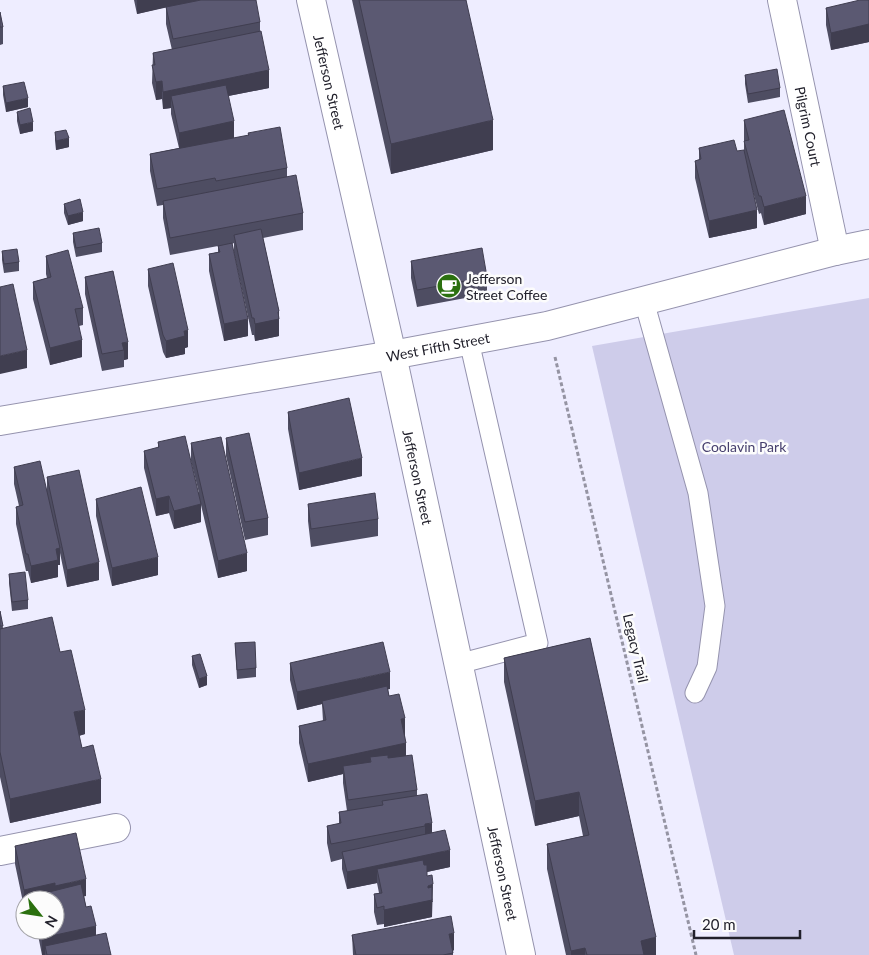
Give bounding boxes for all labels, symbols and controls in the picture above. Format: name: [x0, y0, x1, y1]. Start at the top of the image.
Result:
street label: Jefferson Street: [311, 33, 349, 131]
street label: Pilgrim Court: [792, 85, 825, 168]
place label: Jefferson Street Coffee: [466, 270, 547, 303]
cafe icon: Jefferson Street Coffee: [436, 273, 462, 299]
street label: West Fifth Street: [385, 328, 491, 364]
street label: Jefferson Street: [400, 428, 437, 526]
park label: Coolavin Park: [702, 438, 787, 455]
street label: Legacy Trail: [620, 612, 652, 684]
street label: Jefferson Street: [485, 824, 522, 922]
north arrow: [15, 890, 65, 940]
scale bar: [694, 908, 800, 940]
text: N: [42, 913, 62, 931]
text: 20 m: [702, 915, 736, 933]

